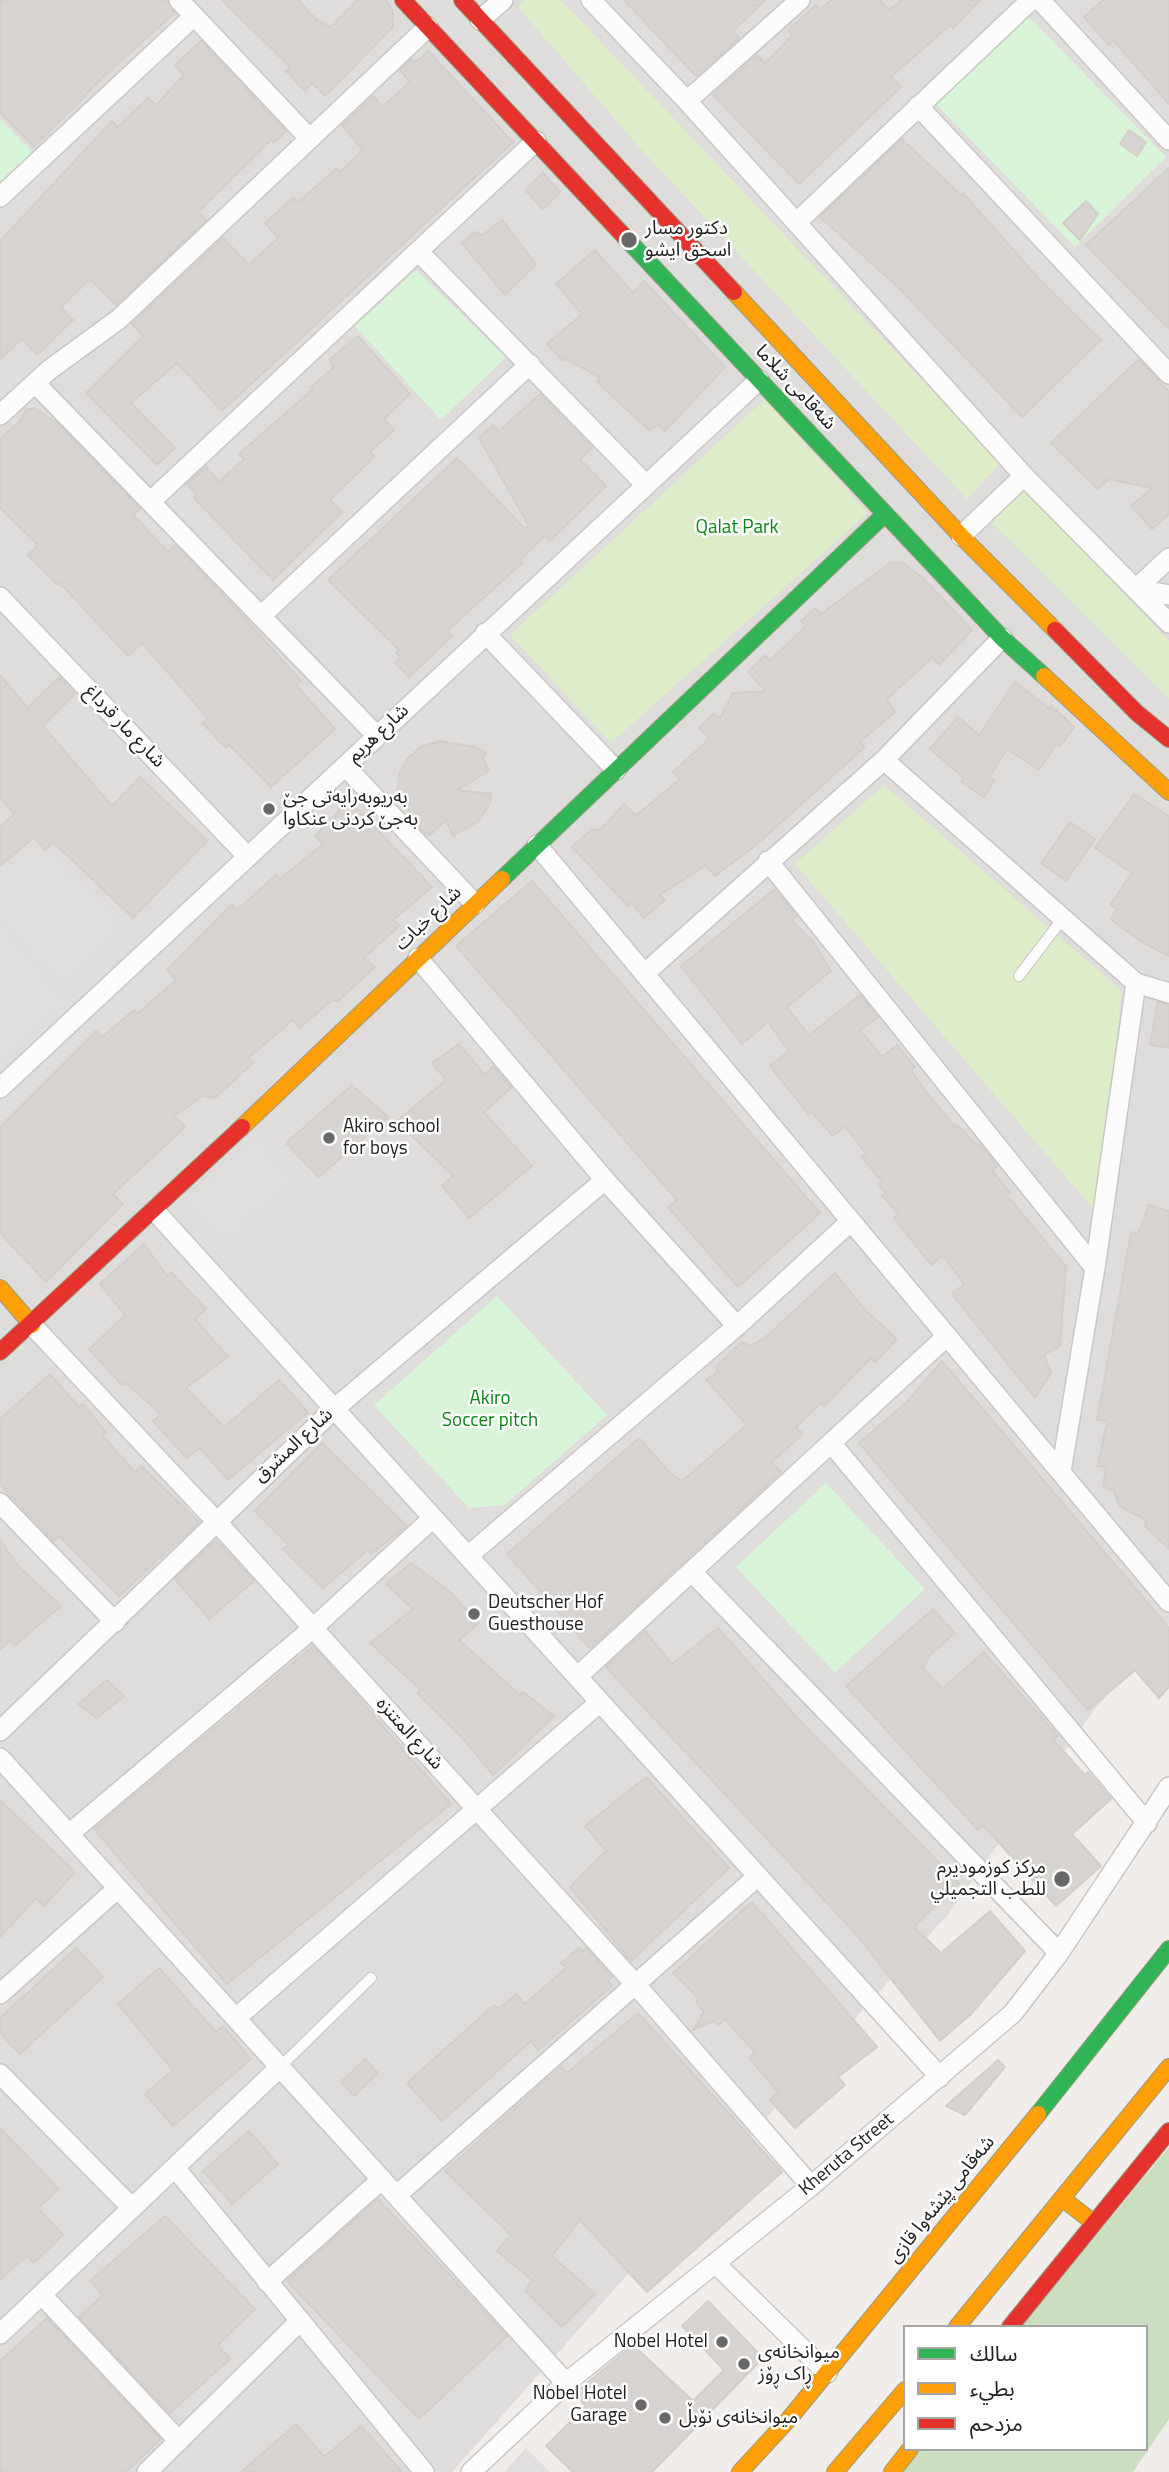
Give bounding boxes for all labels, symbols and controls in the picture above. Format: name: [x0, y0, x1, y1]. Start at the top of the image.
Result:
place label: دكتور مسار اسحق ايشو: [645, 218, 731, 262]
marker: دكتور مسار اسحق ايشو: [619, 230, 639, 250]
street label: شەقامی شلاما: [750, 341, 840, 435]
park label: Qalat Park: [695, 517, 779, 539]
street label: شارع مار قرداغ: [79, 681, 169, 773]
street label: شارع هريم: [344, 700, 414, 768]
place label: بەریوبەرایەتی جێ بەجێ کردنی عنکاوا: [283, 787, 418, 831]
marker: بەریوبەرایەتی جێ بەجێ کردنی عنکاوا: [261, 801, 277, 817]
street label: شارع خبات: [391, 882, 467, 956]
place label: Akiro school for boys: [343, 1116, 440, 1160]
marker: Akiro school for boys: [321, 1130, 337, 1146]
park label: Akiro Soccer pitch: [442, 1388, 538, 1432]
street label: شارع المشرق: [250, 1404, 338, 1488]
place label: Deutscher Hof Guesthouse: [488, 1592, 603, 1636]
marker: Deutscher Hof Guesthouse: [466, 1606, 482, 1622]
street label: شارع المتنزه: [371, 1693, 447, 1775]
place label: مركز كوزموديرم للطب التجميلي: [931, 1857, 1046, 1901]
marker: مركز كوزموديرم للطب التجميلي: [1052, 1869, 1072, 1889]
street label: Kheruta Street: [795, 2109, 899, 2201]
street label: شەقامی پێشەوا قازی: [884, 2132, 1000, 2268]
legend: [903, 2325, 1148, 2451]
place label: Nobel Hotel: [614, 2331, 708, 2353]
marker: Nobel Hotel: [714, 2334, 730, 2350]
text: سالك: [970, 2337, 1017, 2369]
place label: میوانخانەی ڕاک ڕۆز: [758, 2342, 840, 2386]
marker: میوانخانەی ڕاک ڕۆز: [736, 2356, 752, 2372]
text: بطيء: [970, 2372, 1015, 2404]
place label: Nobel Hotel Garage: [533, 2383, 627, 2427]
marker: Nobel Hotel Garage: [633, 2397, 649, 2413]
place label: میوانخانەی نۆبڵ: [679, 2407, 798, 2429]
text: مزدحم: [970, 2407, 1023, 2439]
marker: میوانخانەی نۆبڵ: [657, 2410, 673, 2426]

